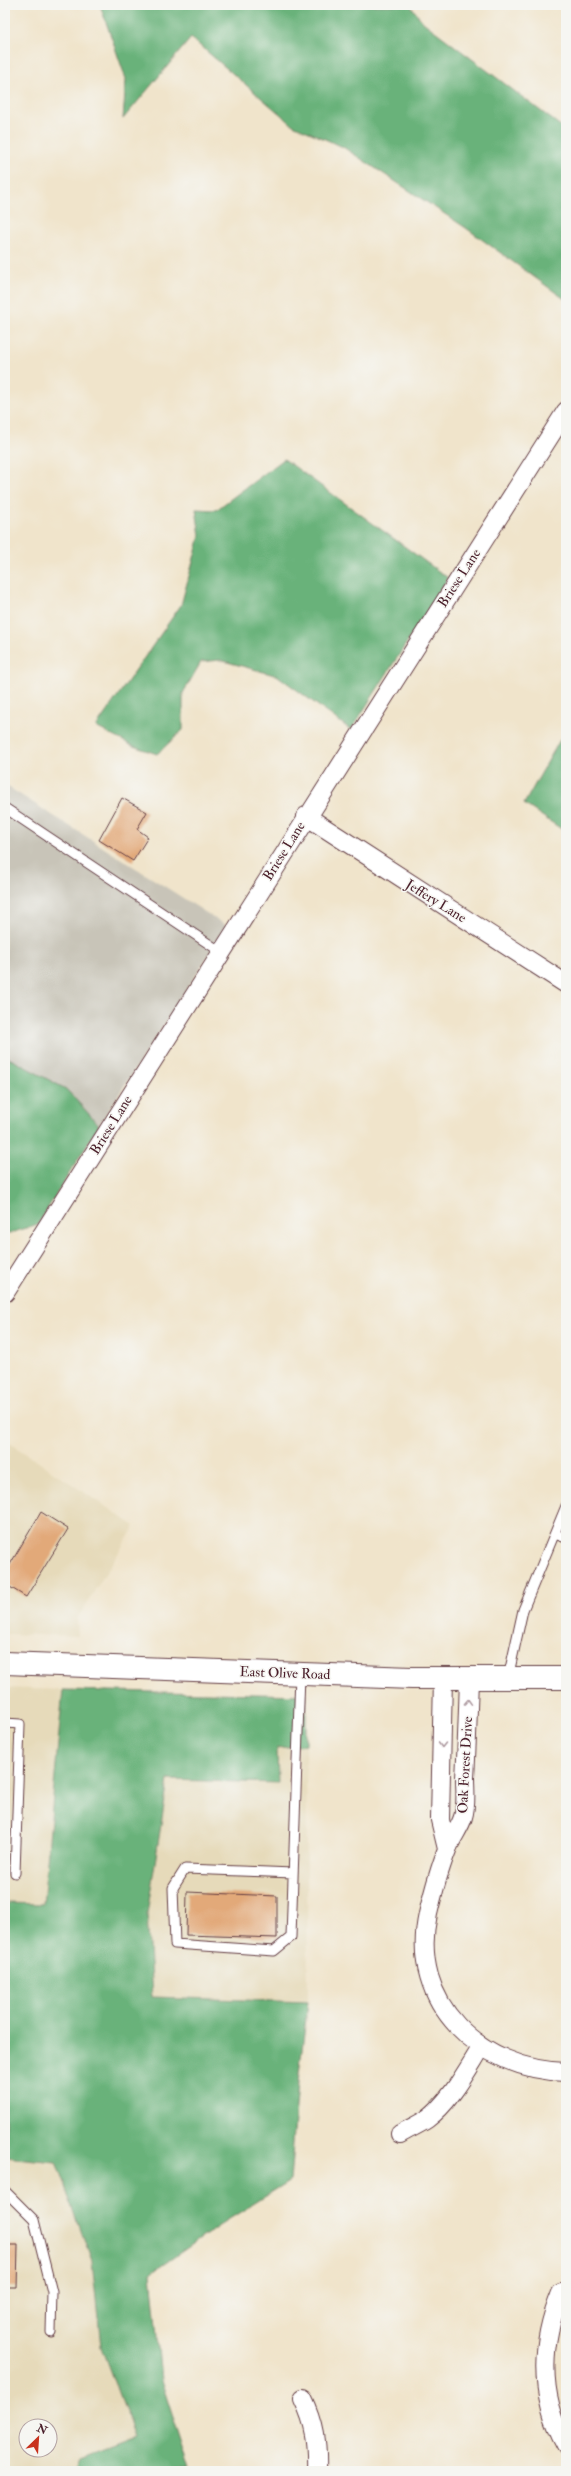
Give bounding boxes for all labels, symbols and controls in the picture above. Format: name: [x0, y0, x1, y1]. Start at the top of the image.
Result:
street label: Briese Lane: [434, 545, 484, 610]
street label: Briese Lane: [259, 818, 309, 884]
street label: Jeffery Lane: [401, 875, 470, 927]
street label: Briese Lane: [86, 1092, 136, 1158]
street label: East Olive Road: [239, 1663, 331, 1683]
one-way arrow: [464, 1699, 473, 1705]
street label: Oak Forest Drive: [454, 1716, 476, 1814]
one-way arrow: [438, 1742, 446, 1748]
north arrow: [18, 2418, 58, 2458]
text: N: [34, 2421, 50, 2438]

